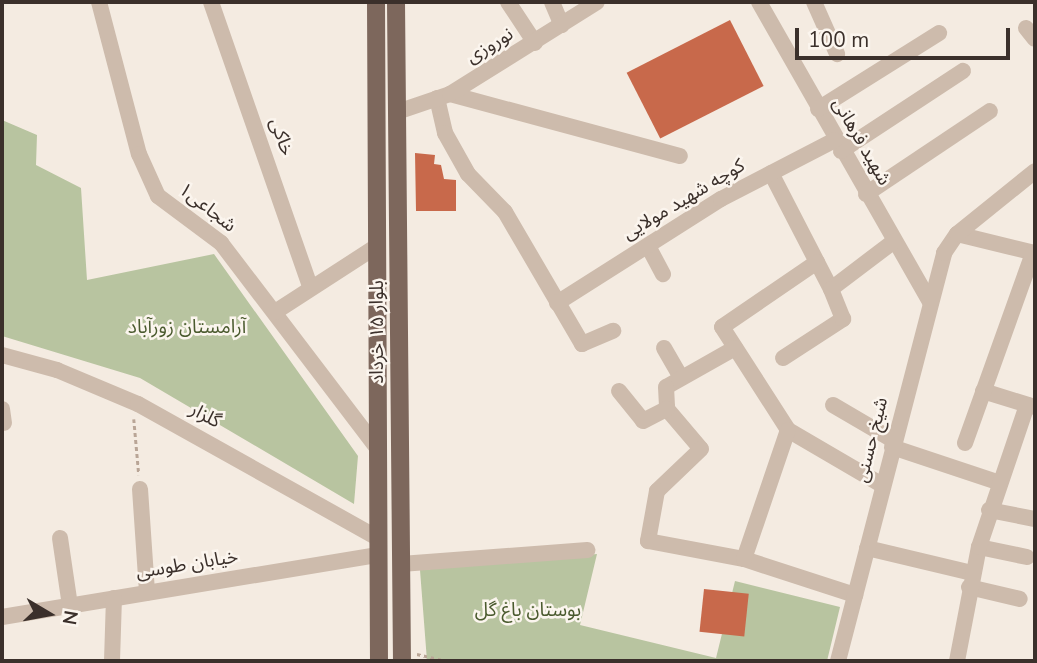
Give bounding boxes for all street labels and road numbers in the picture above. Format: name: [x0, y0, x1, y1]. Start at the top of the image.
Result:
street label: نوروزی: [462, 23, 518, 69]
street label: شهید فرهانی: [827, 94, 895, 190]
street label: خاکی: [264, 115, 298, 159]
street label: کوچه شهید مولایی: [619, 155, 749, 245]
street label: شجاعی۱: [174, 178, 240, 238]
street label: بلوار ۱۵ خرداد: [367, 280, 389, 384]
street label: شیخ حسنی: [850, 395, 894, 485]
street label: گلزار: [185, 398, 225, 434]
street label: خیابان طوسی: [134, 546, 240, 584]

